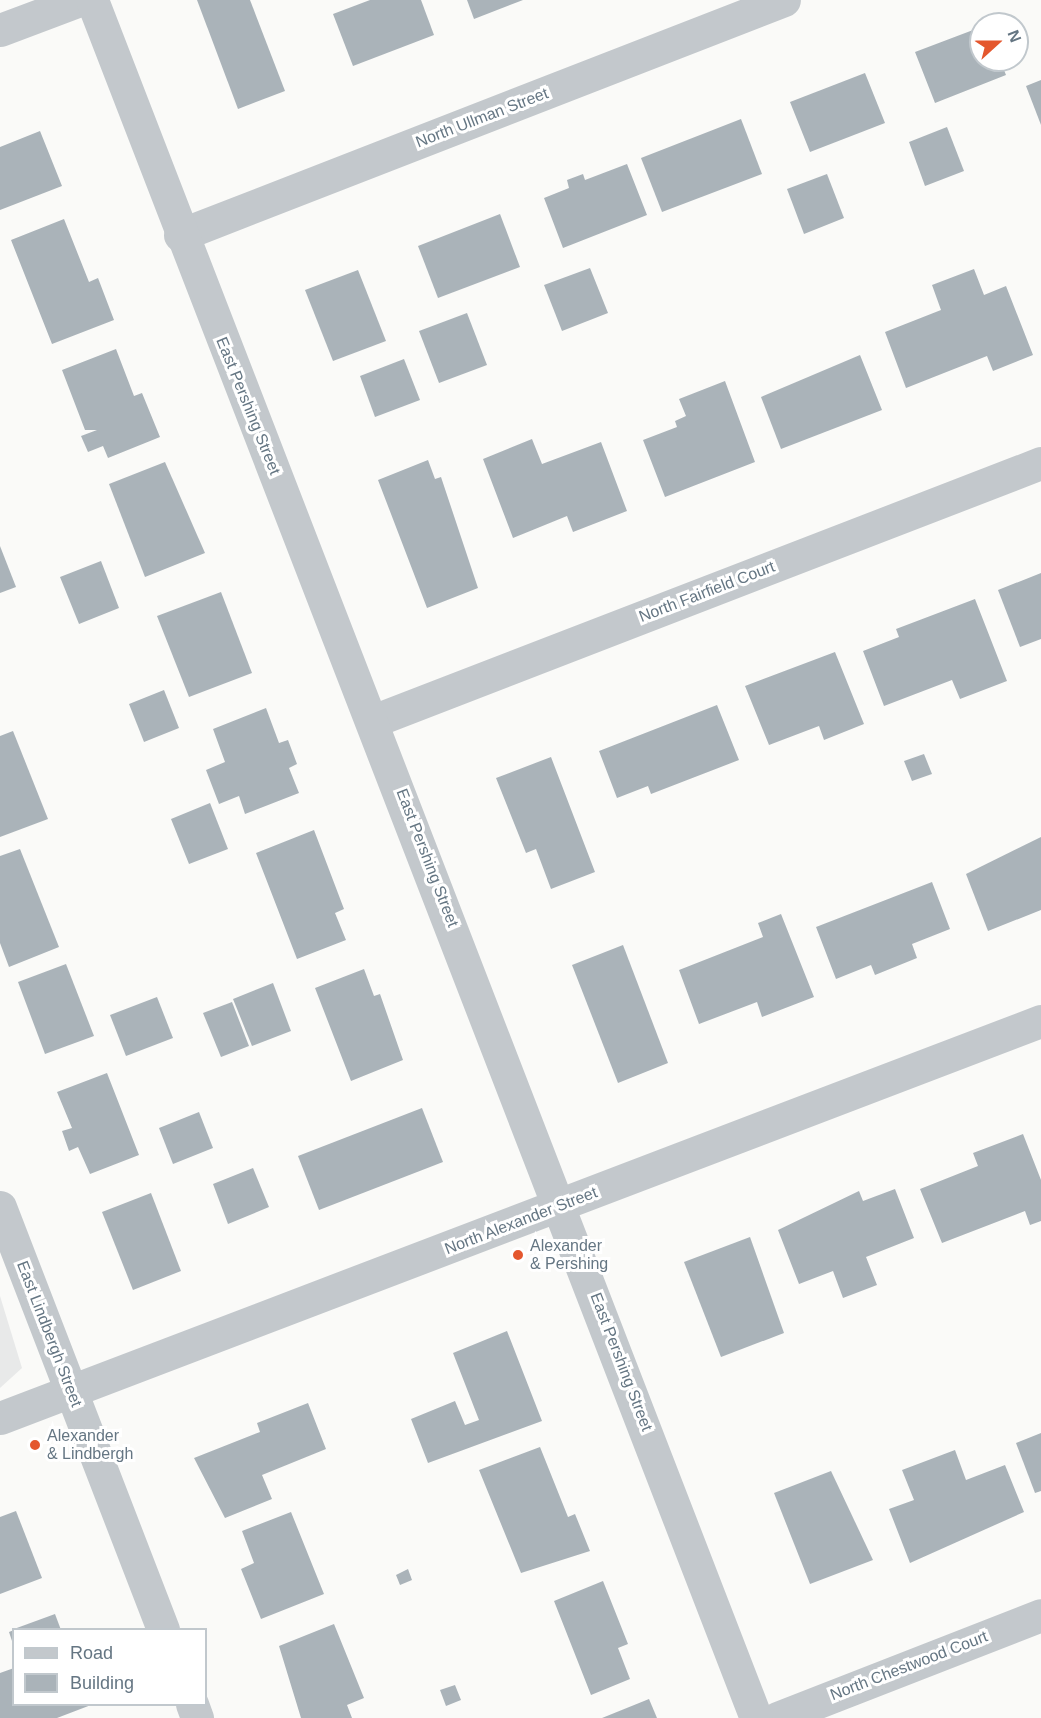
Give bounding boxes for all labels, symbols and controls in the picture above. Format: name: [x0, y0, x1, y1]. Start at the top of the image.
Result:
north arrow: [969, 12, 1029, 72]
text: N: [1004, 28, 1024, 45]
street label: North Ullman Street: [413, 84, 551, 152]
street label: East Pershing Street: [212, 334, 284, 478]
street label: North Fairfield Court: [636, 557, 778, 627]
street label: East Pershing Street: [392, 786, 462, 930]
street label: North Alexander Street: [442, 1183, 600, 1259]
place label: Alexander & Pershing: [530, 1236, 608, 1274]
marker: Alexander & Pershing: [511, 1248, 525, 1262]
street label: East Lindbergh Street: [12, 1258, 86, 1410]
street label: East Pershing Street: [586, 1290, 656, 1434]
place label: Alexander & Lindbergh: [47, 1426, 133, 1464]
marker: Alexander & Lindbergh: [28, 1438, 42, 1452]
street label: North Chestwood Court: [828, 1627, 990, 1705]
legend: [12, 1628, 207, 1706]
text: Road: [70, 1643, 113, 1663]
text: Building: [70, 1673, 134, 1693]

